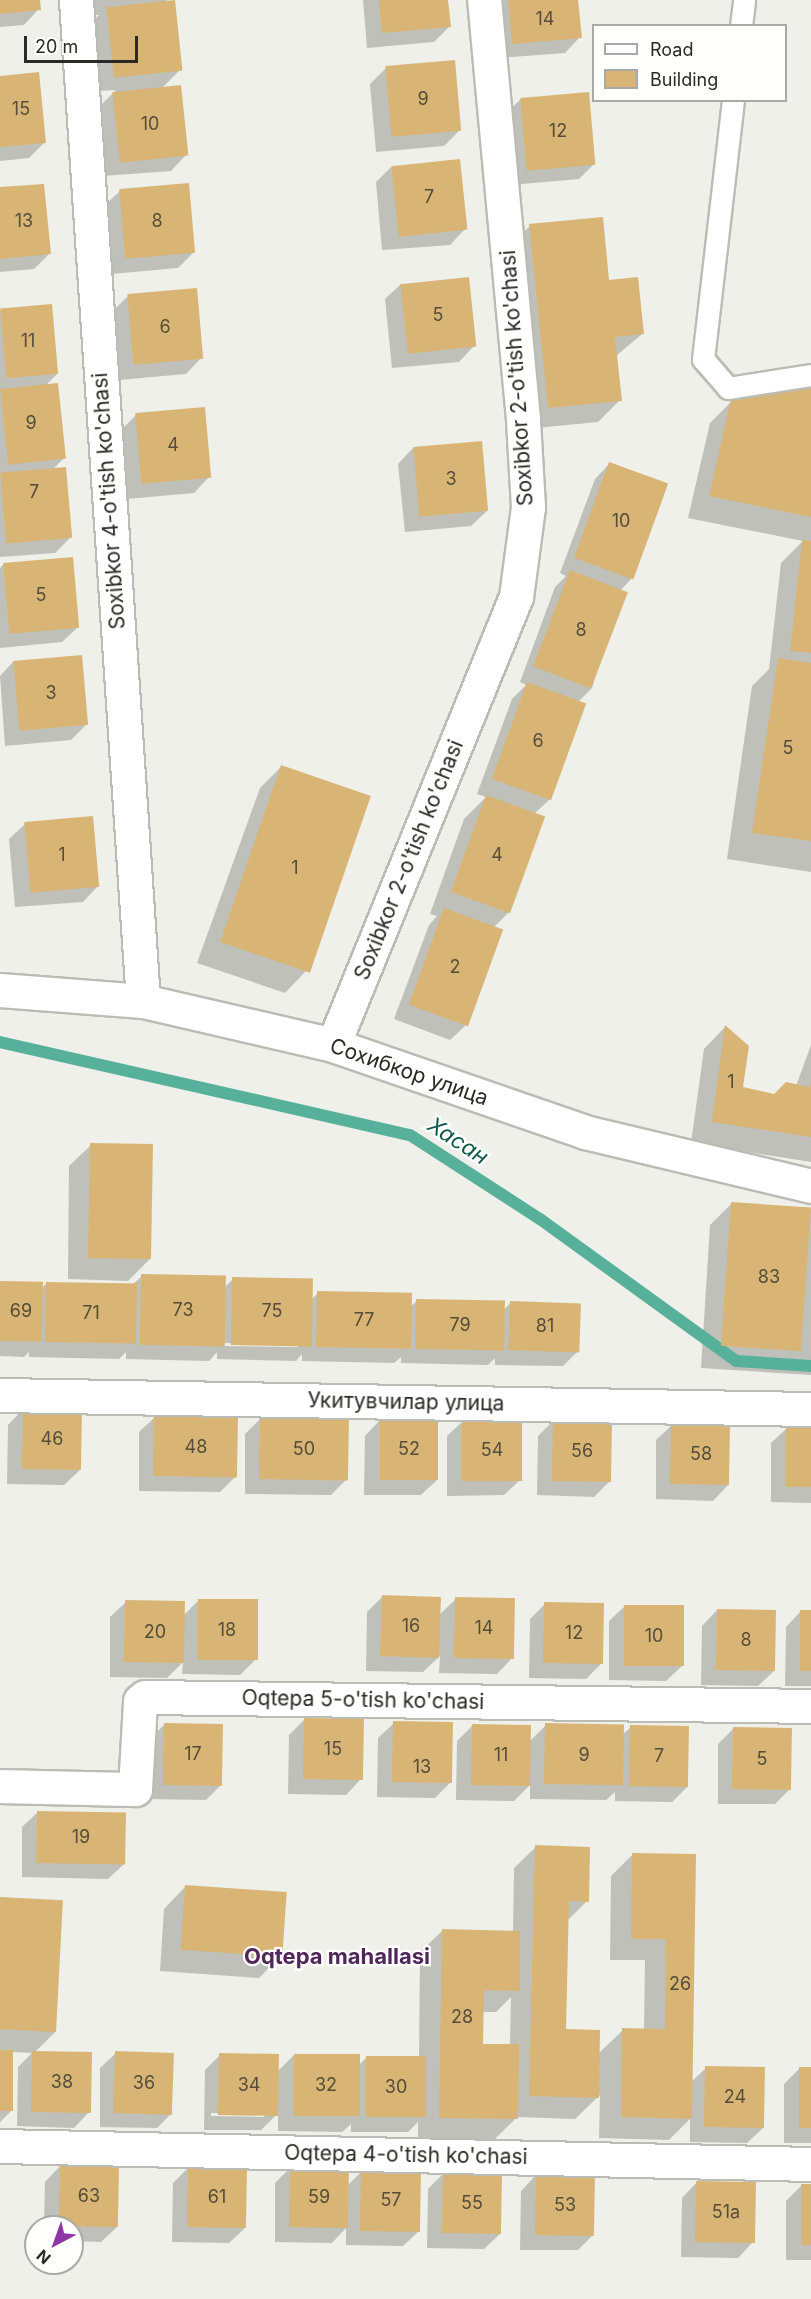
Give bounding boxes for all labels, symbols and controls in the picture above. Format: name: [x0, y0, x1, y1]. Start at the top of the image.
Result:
house number: 14: [536, 8, 554, 30]
scale bar: [27, 24, 141, 62]
legend: [592, 24, 787, 102]
text: 20 m: [35, 36, 78, 57]
text: Road: [650, 39, 693, 60]
text: Building: [650, 69, 718, 90]
house number: 9: [417, 88, 429, 110]
house number: 15: [12, 98, 30, 120]
house number: 10: [141, 113, 159, 135]
house number: 12: [549, 120, 567, 142]
house number: 7: [424, 186, 434, 208]
house number: 13: [15, 210, 33, 232]
house number: 8: [151, 210, 163, 232]
street label: Soxibkor 2-o'tish ko'chasi: [495, 249, 539, 507]
house number: 5: [433, 304, 443, 326]
house number: 6: [159, 316, 171, 338]
house number: 11: [21, 330, 35, 352]
street label: Soxibkor 4-o'tish ko'chasi: [87, 372, 131, 630]
house number: 9: [25, 412, 37, 434]
house number: 4: [167, 434, 179, 456]
house number: 3: [445, 468, 457, 490]
house number: 7: [29, 481, 39, 503]
house number: 10: [612, 510, 630, 532]
house number: 5: [36, 584, 46, 606]
house number: 8: [575, 619, 587, 641]
house number: 3: [45, 682, 57, 704]
house number: 6: [532, 730, 544, 752]
street label: Soxibkor 2-o'tish ko'chasi: [349, 736, 469, 984]
house number: 5: [783, 737, 793, 759]
house number: 1: [58, 844, 66, 866]
house number: 4: [491, 844, 503, 866]
house number: 1: [291, 857, 299, 879]
house number: 2: [450, 956, 460, 978]
street label: Сохибкор улица: [327, 1033, 491, 1111]
house number: 1: [727, 1071, 735, 1093]
water label: Хасан: [423, 1112, 493, 1170]
house number: 83: [758, 1266, 780, 1288]
house number: 73: [172, 1299, 194, 1321]
house number: 69: [10, 1300, 32, 1322]
house number: 75: [262, 1300, 282, 1322]
house number: 71: [82, 1302, 100, 1324]
house number: 77: [354, 1309, 374, 1331]
house number: 79: [449, 1314, 471, 1336]
house number: 81: [536, 1315, 554, 1337]
street label: Укитувчилар улица: [307, 1388, 505, 1416]
house number: 46: [41, 1428, 63, 1450]
house number: 48: [185, 1436, 207, 1458]
house number: 50: [293, 1438, 315, 1460]
house number: 52: [398, 1438, 420, 1460]
house number: 54: [481, 1439, 503, 1461]
house number: 56: [571, 1440, 593, 1462]
house number: 58: [690, 1443, 712, 1465]
house number: 16: [402, 1615, 420, 1637]
house number: 14: [475, 1617, 493, 1639]
house number: 18: [218, 1619, 236, 1641]
house number: 20: [144, 1621, 166, 1643]
house number: 12: [565, 1622, 583, 1644]
house number: 10: [645, 1625, 663, 1647]
house number: 8: [740, 1629, 752, 1651]
street label: Oqtepa 5-o'tish ko'chasi: [241, 1685, 485, 1715]
house number: 15: [324, 1738, 342, 1760]
house number: 17: [184, 1743, 202, 1765]
house number: 11: [494, 1744, 508, 1766]
house number: 9: [578, 1744, 590, 1766]
house number: 7: [654, 1745, 664, 1767]
house number: 5: [757, 1748, 767, 1770]
house number: 13: [413, 1756, 431, 1778]
house number: 19: [72, 1826, 90, 1848]
district label: Oqtepa mahallasi: [244, 1944, 430, 1970]
house number: 26: [669, 1973, 691, 1995]
house number: 28: [451, 2006, 473, 2028]
house number: 38: [51, 2071, 73, 2093]
house number: 36: [133, 2072, 155, 2094]
house number: 34: [238, 2074, 260, 2096]
house number: 32: [315, 2074, 337, 2096]
house number: 30: [385, 2076, 407, 2098]
house number: 24: [724, 2086, 746, 2108]
street label: Oqtepa 4-o'tish ko'chasi: [284, 2140, 528, 2170]
house number: 63: [78, 2185, 100, 2207]
house number: 61: [208, 2186, 226, 2208]
house number: 59: [308, 2186, 330, 2208]
house number: 57: [380, 2189, 402, 2211]
house number: 55: [461, 2192, 483, 2214]
house number: 53: [554, 2194, 576, 2216]
house number: 51a: [712, 2201, 740, 2223]
north arrow: [24, 2215, 84, 2275]
text: N: [32, 2246, 55, 2269]

